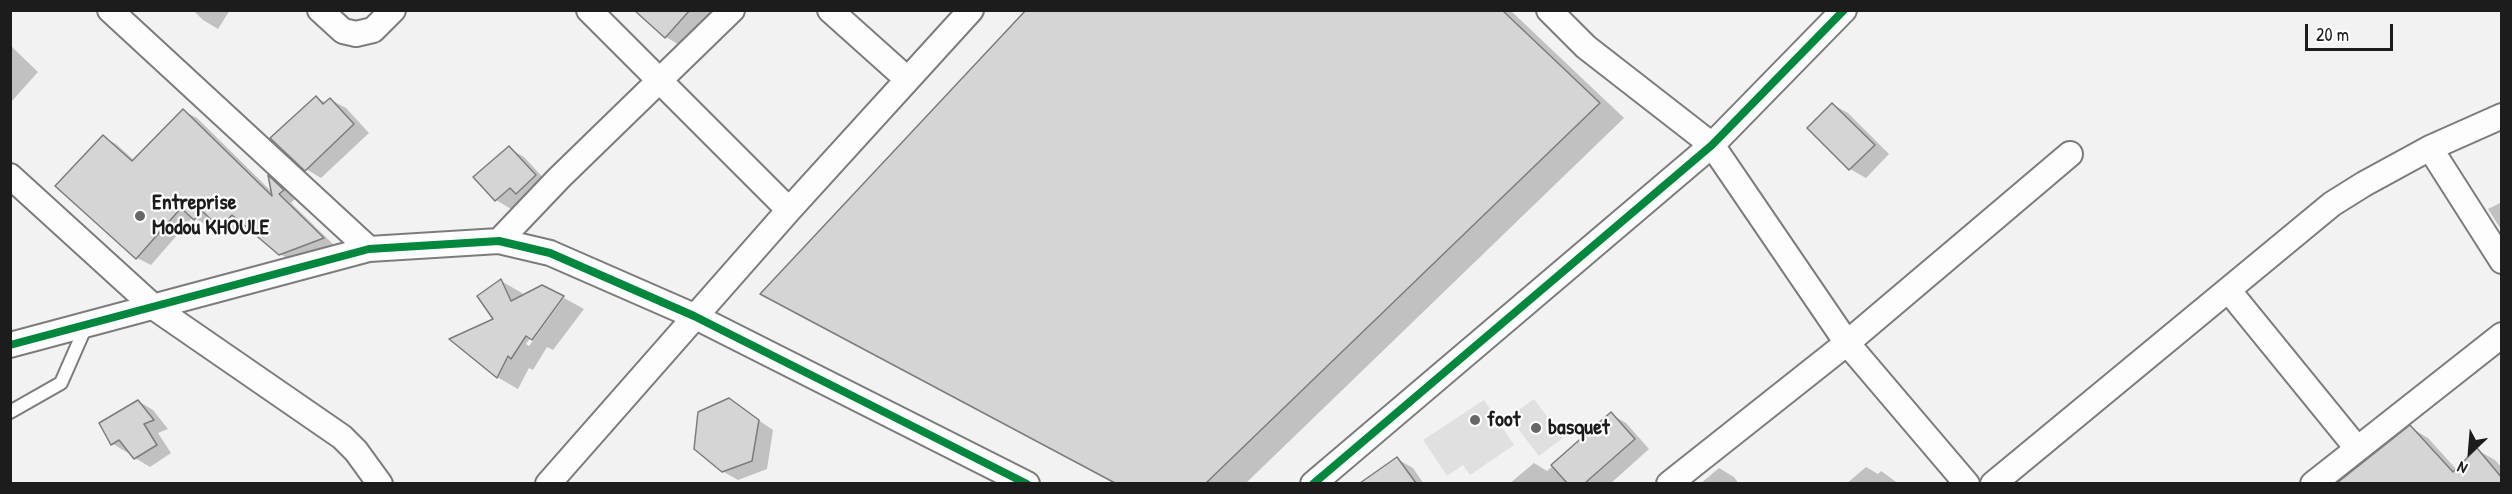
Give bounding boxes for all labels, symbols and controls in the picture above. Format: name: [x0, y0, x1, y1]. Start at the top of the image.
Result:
scale bar: [2308, 12, 2396, 50]
text: 20 m: [2316, 22, 2349, 47]
place label: Entreprise Modou KHOULE: [152, 190, 269, 242]
marker: Entreprise Modou KHOULE: [133, 209, 147, 223]
place label: foot: [1487, 407, 1520, 433]
marker: foot: [1468, 413, 1482, 427]
place label: basquet: [1548, 415, 1609, 441]
marker: basquet: [1529, 421, 1543, 435]
north arrow: [2440, 422, 2500, 482]
text: N: [2453, 456, 2471, 480]

